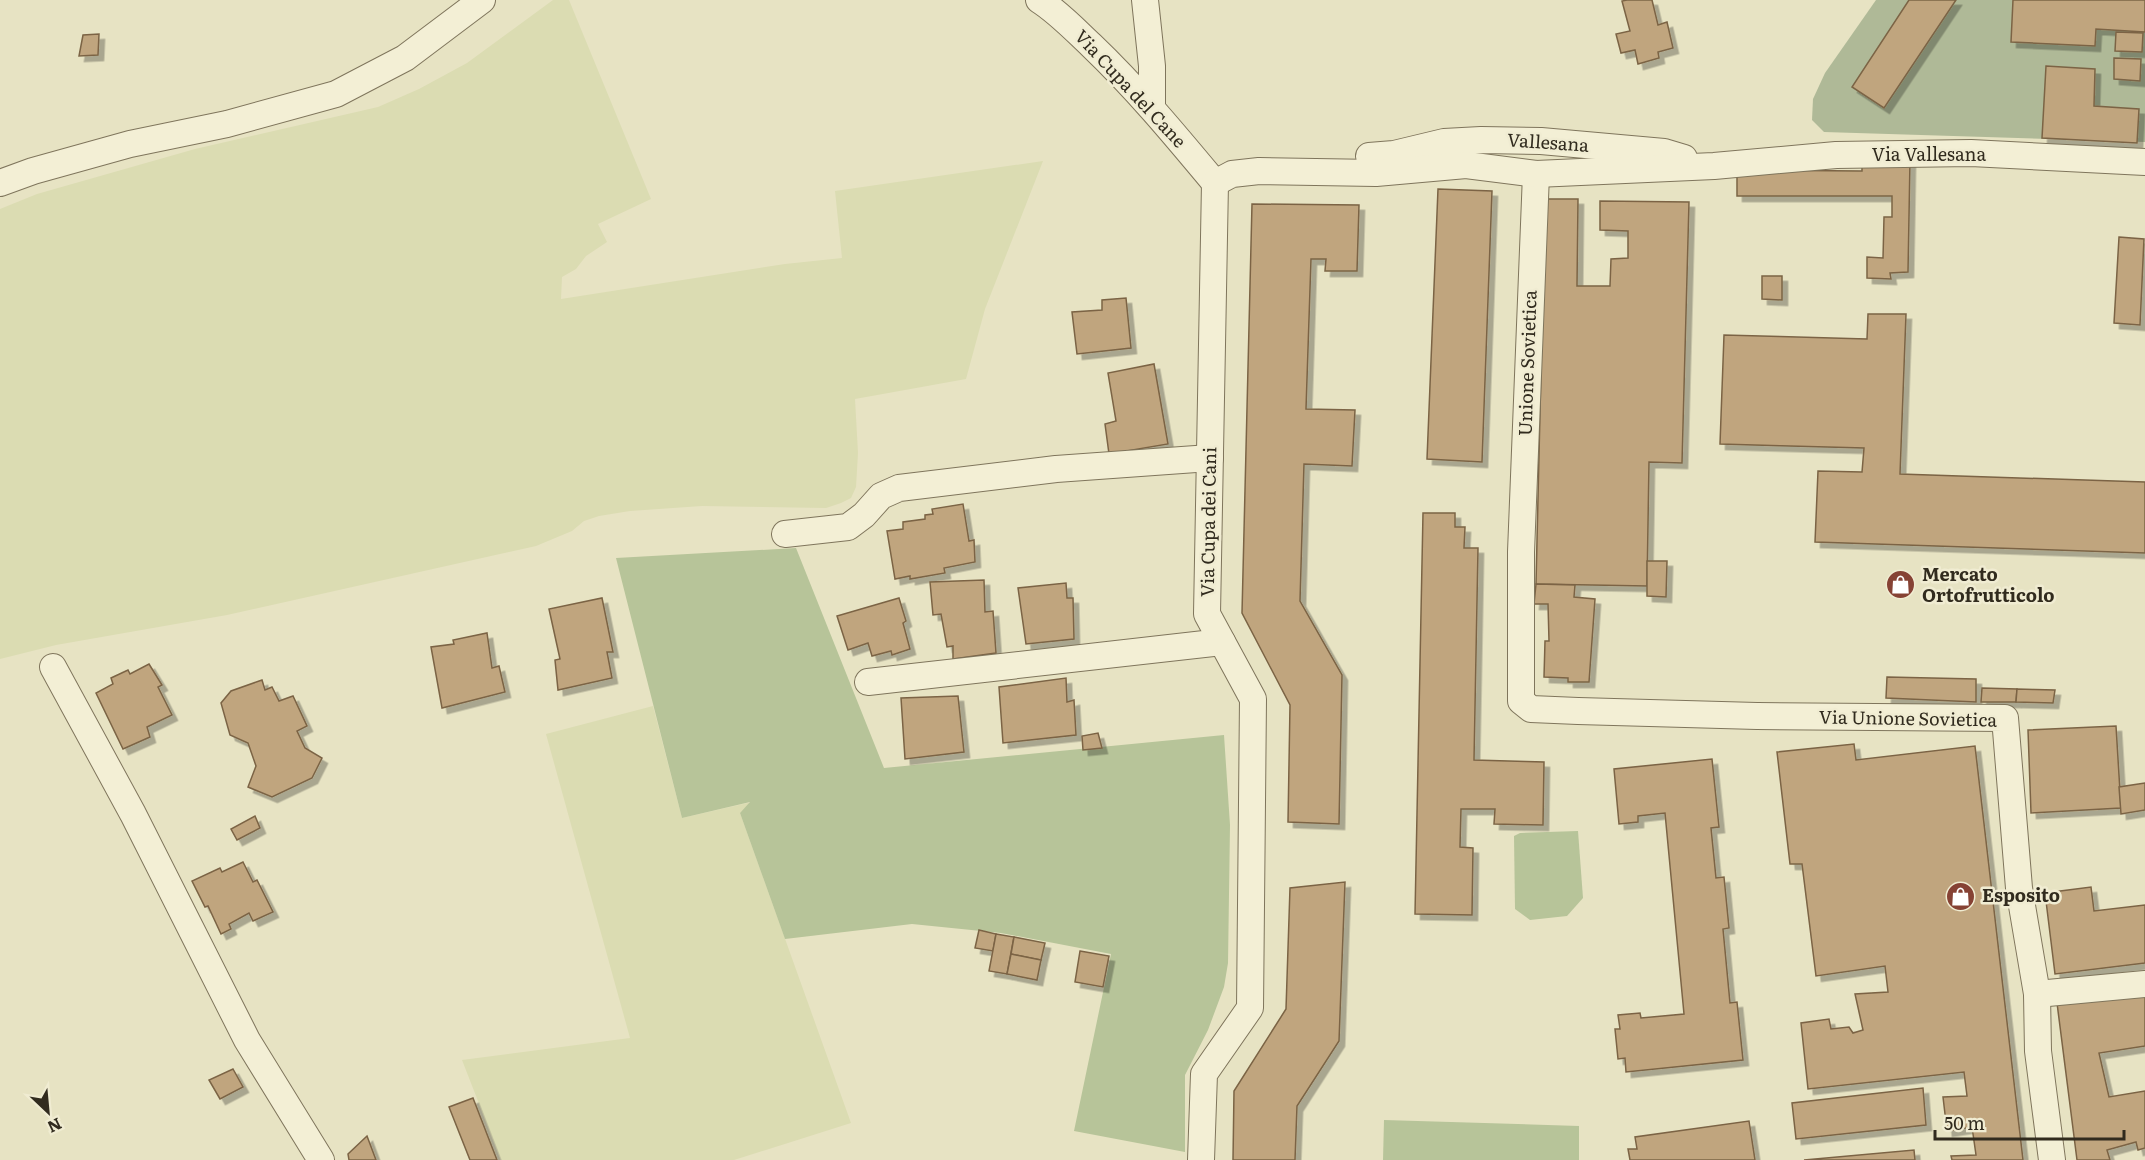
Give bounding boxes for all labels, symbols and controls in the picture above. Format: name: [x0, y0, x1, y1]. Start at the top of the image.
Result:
street label: Via Cupa del Cane: [1069, 23, 1193, 153]
street label: Vallesana: [1506, 125, 1590, 158]
street label: Via Vallesana: [1872, 140, 1986, 167]
street label: Unione Sovietica: [1510, 289, 1543, 436]
street label: Via Cupa dei Cani: [1193, 447, 1222, 597]
place label: Mercato Ortofrutticolo: [1922, 560, 2055, 608]
shop icon: Mercato Ortofrutticolo: [1885, 569, 1917, 601]
street label: Via Unione Sovietica: [1819, 702, 1998, 733]
shop icon: Esposito: [1945, 880, 1977, 912]
place label: Esposito: [1982, 881, 2060, 908]
north arrow: [18, 1082, 78, 1142]
scale bar: [1935, 1103, 2124, 1141]
text: 50 m: [1944, 1109, 1985, 1136]
text: N: [44, 1113, 66, 1140]

